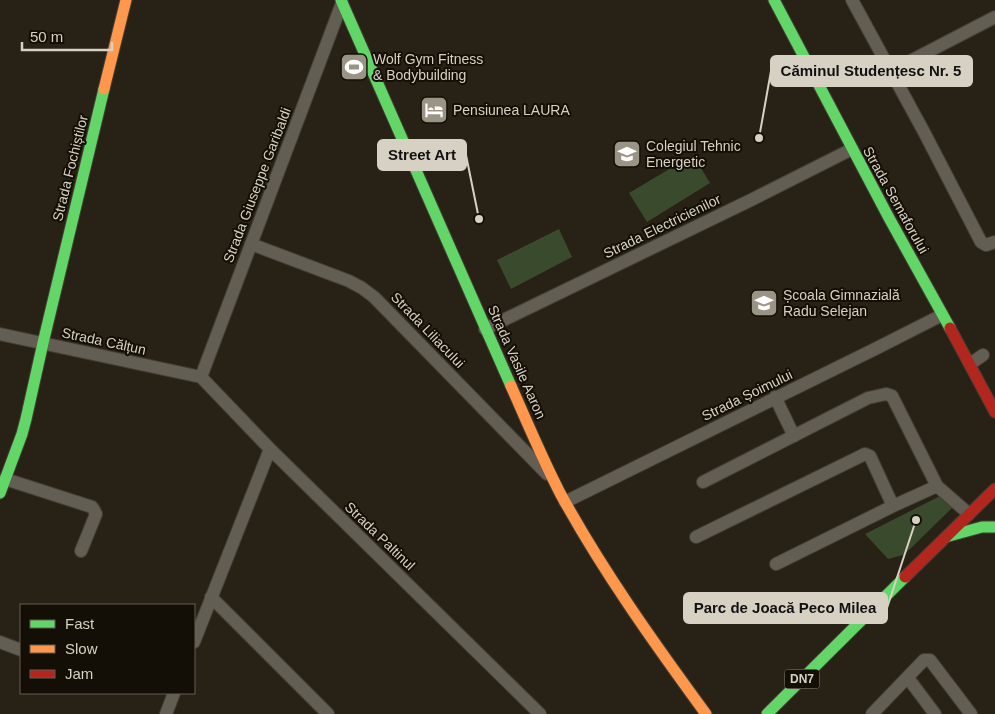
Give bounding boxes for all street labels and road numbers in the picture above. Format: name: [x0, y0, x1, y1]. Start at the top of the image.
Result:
street label: Strada Giuseppe Garibaldi: [220, 105, 294, 265]
street label: Strada Fochiștilor: [49, 113, 91, 223]
street label: Strada Semaforului: [860, 144, 932, 256]
street label: Strada Electricienilor: [601, 191, 724, 261]
street label: Strada Liliacului: [388, 289, 468, 371]
street label: Strada Vasile Aaron: [485, 303, 549, 421]
street label: Strada Călțun: [60, 324, 148, 358]
street label: Strada Șoimului: [699, 366, 795, 424]
street label: Strada Paltinul: [342, 499, 418, 573]
road number: DN7: [784, 670, 820, 689]

